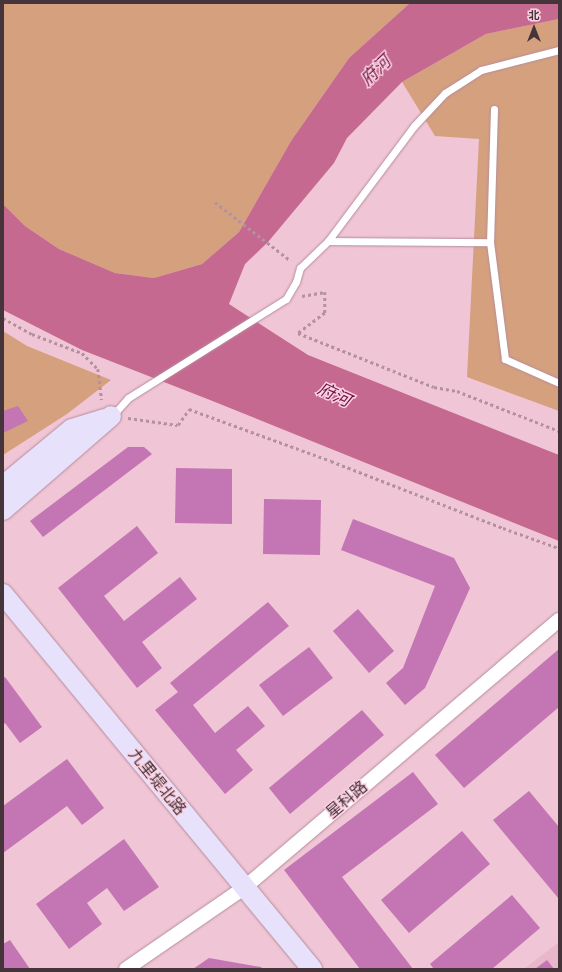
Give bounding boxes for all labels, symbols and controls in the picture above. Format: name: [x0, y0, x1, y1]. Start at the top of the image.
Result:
north arrow: [514, 8, 554, 48]
text: 北: [529, 10, 540, 21]
water label: 府河: [357, 52, 395, 90]
water label: 府河: [314, 379, 354, 411]
street label: 九里堤北路: [124, 745, 190, 819]
street label: 星科路: [322, 777, 372, 823]

